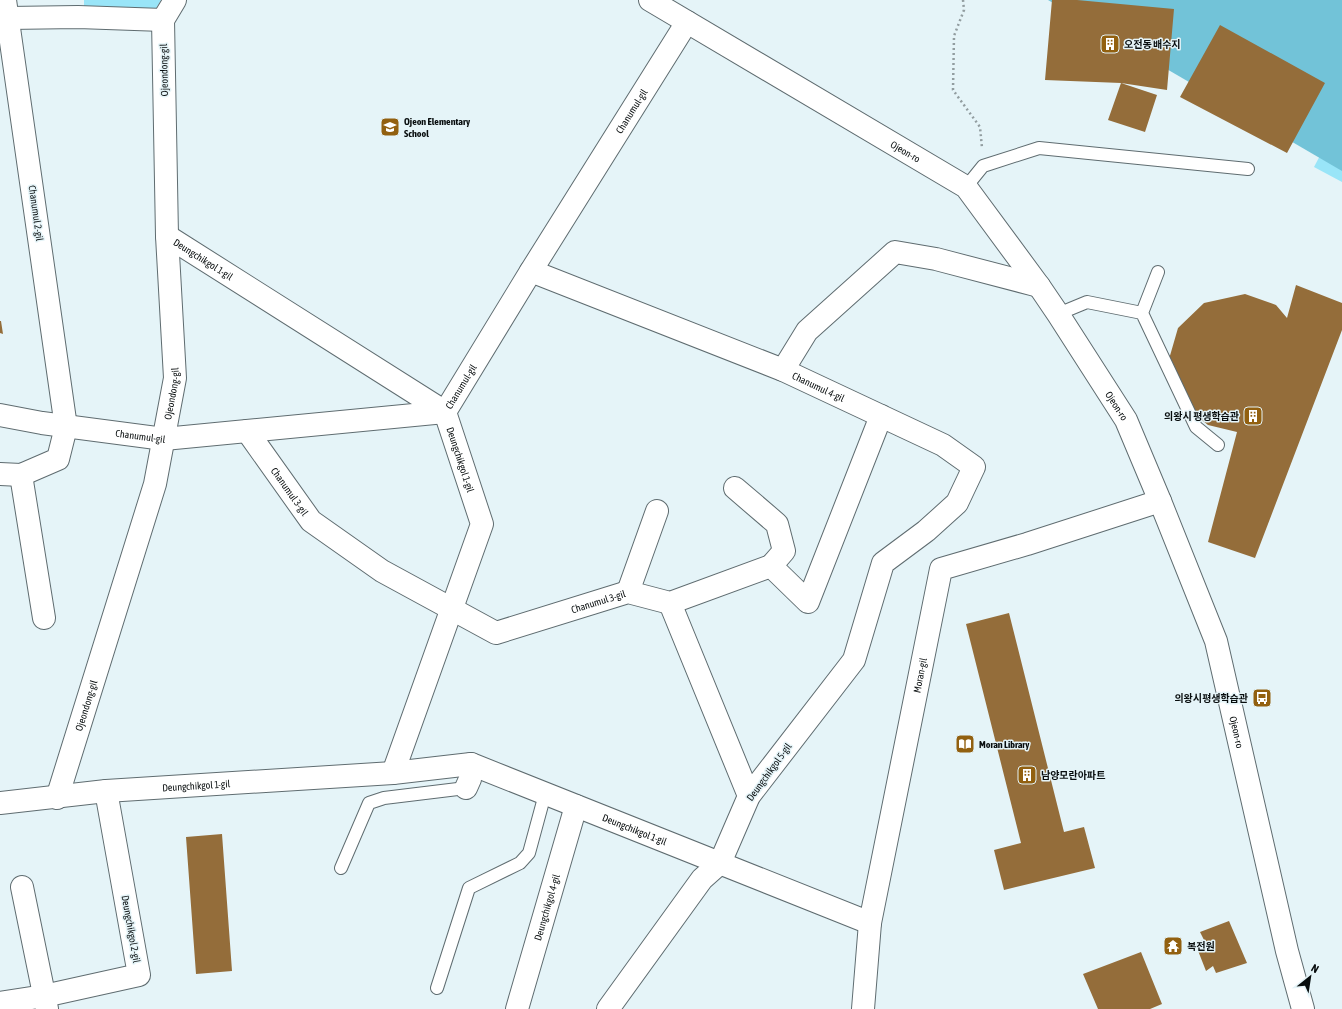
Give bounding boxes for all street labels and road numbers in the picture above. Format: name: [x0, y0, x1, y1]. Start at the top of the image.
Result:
street label: Ojeondong-gil: [158, 43, 170, 96]
street label: Chanumul-gil: [613, 87, 649, 135]
street label: Ojeon-ro: [889, 138, 923, 164]
street label: Chanumul 2-gil: [27, 184, 45, 242]
street label: Deungchikgol 1-gil: [172, 236, 235, 282]
street label: Chanumul-gil: [443, 362, 479, 411]
street label: Ojeondong-gil: [162, 367, 181, 420]
street label: Chanumul 4-gil: [791, 370, 847, 404]
street label: Ojeon-ro: [1103, 389, 1130, 423]
street label: Deungchikgol 1-gil: [445, 425, 477, 494]
street label: Chanumul-gil: [115, 427, 166, 445]
street label: Chanumul 3-gil: [269, 465, 311, 518]
street label: Chanumul 3-gil: [570, 588, 627, 615]
street label: Moran-gil: [911, 656, 929, 694]
street label: Ojeondong-gil: [73, 678, 99, 732]
street label: Ojeon-ro: [1228, 715, 1246, 749]
street label: Deungchikgol 5-gil: [744, 741, 794, 803]
street label: Deungchikgol 1-gil: [162, 778, 231, 793]
street label: Deungchikgol 1-gil: [601, 812, 669, 847]
street label: Deungchikgol 4-gil: [532, 872, 562, 942]
street label: Deungchikgol 2-gil: [120, 894, 142, 964]

